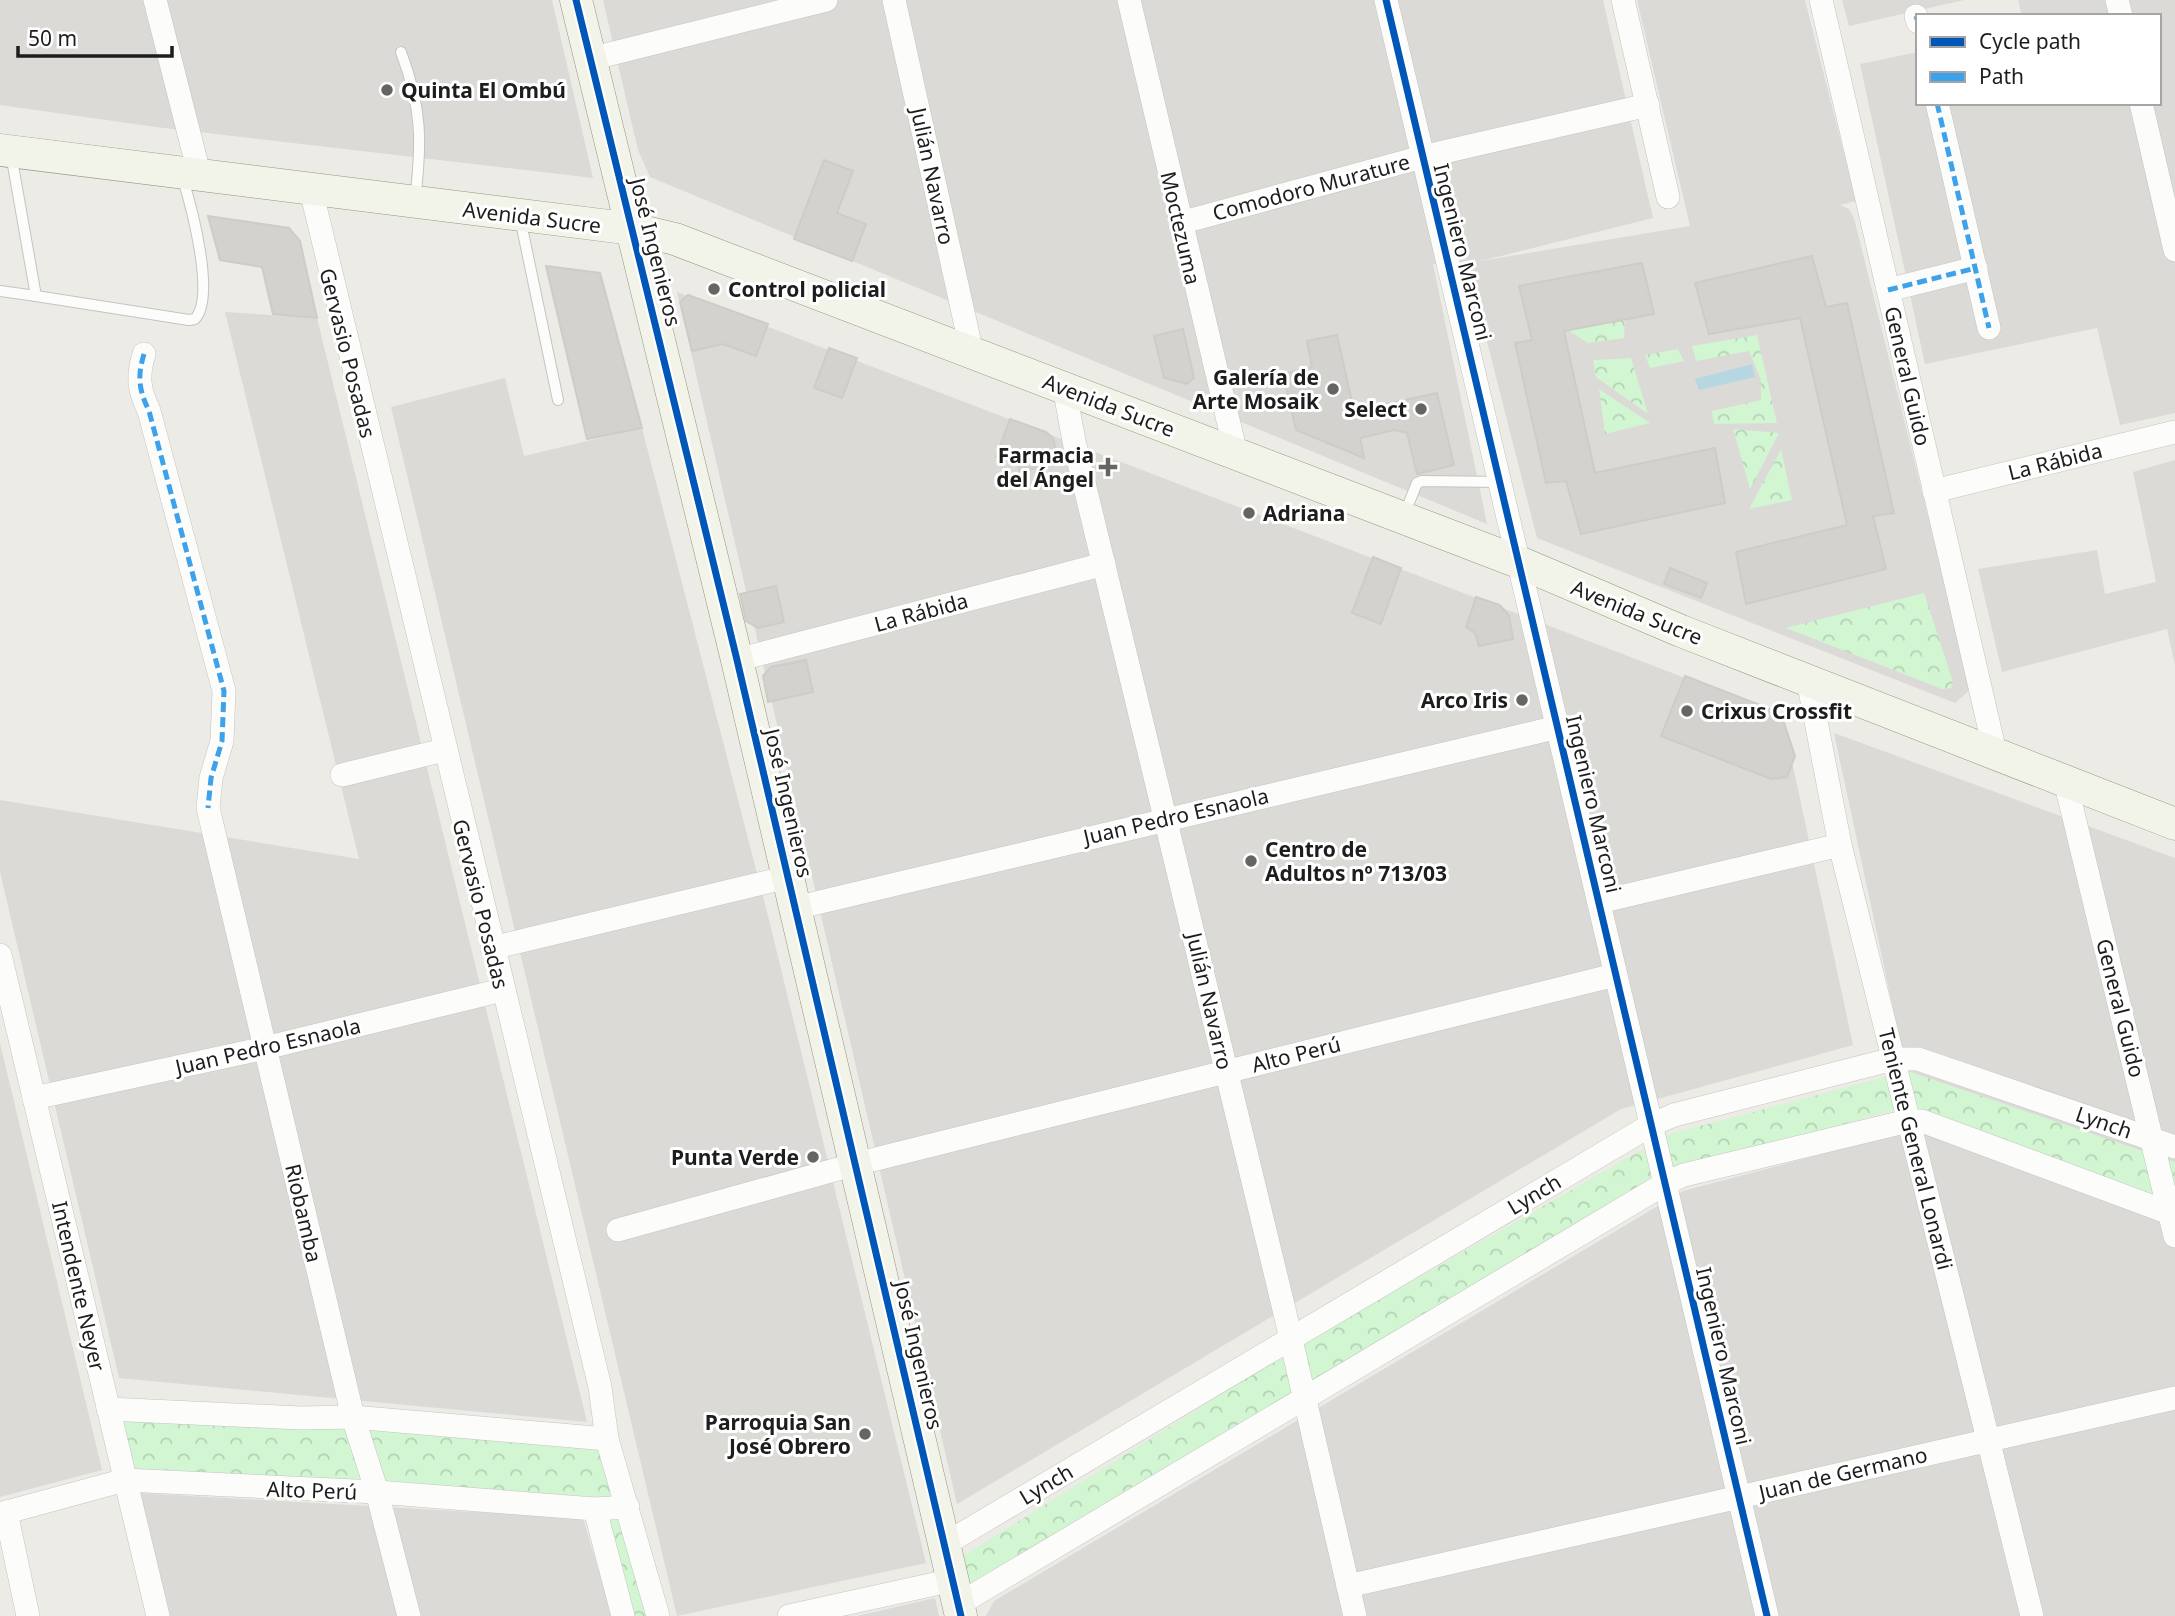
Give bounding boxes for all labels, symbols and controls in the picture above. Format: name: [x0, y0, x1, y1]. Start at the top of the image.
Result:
scale bar: [18, 14, 172, 58]
legend: [1916, 14, 2161, 105]
text: 50 m: [28, 24, 77, 52]
text: Cycle path: [1979, 27, 2081, 55]
text: Path: [1979, 62, 2024, 90]
place label: Quinta El Ombú: [401, 76, 566, 104]
marker: Quinta El Ombú: [379, 82, 395, 98]
street label: Julián Navarro: [904, 103, 961, 247]
street label: Comodoro Murature: [1209, 147, 1413, 227]
street label: Ingeniero Marconi: [1427, 160, 1499, 344]
street label: Moctezuma: [1154, 169, 1208, 287]
street label: José Ingenieros: [624, 173, 688, 329]
street label: Avenida Sucre: [461, 195, 603, 239]
street label: Gervasio Posadas: [313, 265, 383, 441]
place label: Control policial: [728, 275, 886, 303]
marker: Control policial: [706, 281, 722, 297]
street label: General Guido: [1878, 304, 1938, 448]
place label: Galería de Arte Mosaik: [1193, 363, 1320, 415]
street label: Avenida Sucre: [1039, 367, 1179, 443]
marker: Galería de Arte Mosaik: [1325, 381, 1341, 397]
place label: Select: [1344, 395, 1407, 423]
marker: Select: [1413, 401, 1429, 417]
street label: La Rábida: [2005, 436, 2105, 486]
place label: Farmacia del Ángel: [996, 441, 1094, 493]
marker: Farmacia del Ángel: [1100, 459, 1116, 475]
place label: Adriana: [1263, 499, 1345, 527]
marker: Adriana: [1241, 505, 1257, 521]
street label: Avenida Sucre: [1567, 573, 1707, 651]
street label: La Rábida: [871, 586, 971, 638]
place label: Arco Iris: [1421, 686, 1508, 714]
marker: Arco Iris: [1514, 692, 1530, 708]
place label: Crixus Crossfit: [1701, 697, 1852, 725]
marker: Crixus Crossfit: [1679, 703, 1695, 719]
street label: Ingeniero Marconi: [1560, 712, 1628, 896]
street label: José Ingenieros: [758, 724, 820, 880]
street label: Juan Pedro Esnaola: [1079, 781, 1271, 851]
street label: Gervasio Posadas: [446, 816, 516, 992]
place label: Centro de Adultos nº 713/03: [1265, 835, 1447, 887]
marker: Centro de Adultos nº 713/03: [1243, 853, 1259, 869]
street label: Julián Navarro: [1180, 928, 1239, 1072]
street label: General Guido: [2090, 936, 2152, 1080]
street label: Juan Pedro Esnaola: [171, 1011, 363, 1081]
street label: Teniente General Lonardi: [1872, 1025, 1960, 1273]
street label: Alto Perú: [1249, 1029, 1343, 1079]
street label: Lynch: [2072, 1099, 2136, 1145]
place label: Punta Verde: [671, 1143, 799, 1171]
marker: Punta Verde: [805, 1149, 821, 1165]
street label: Riobamba: [279, 1161, 329, 1265]
street label: Lynch: [1502, 1167, 1566, 1221]
street label: Intendente Neyer: [46, 1198, 112, 1374]
street label: Ingeniero Marconi: [1690, 1264, 1758, 1448]
street label: José Ingenieros: [888, 1276, 950, 1432]
place label: Parroquia San José Obrero: [705, 1408, 851, 1460]
marker: Parroquia San José Obrero: [857, 1426, 873, 1442]
street label: Juan de Germano: [1754, 1440, 1930, 1506]
street label: Lynch: [1014, 1457, 1078, 1511]
street label: Alto Perú: [266, 1474, 358, 1506]

